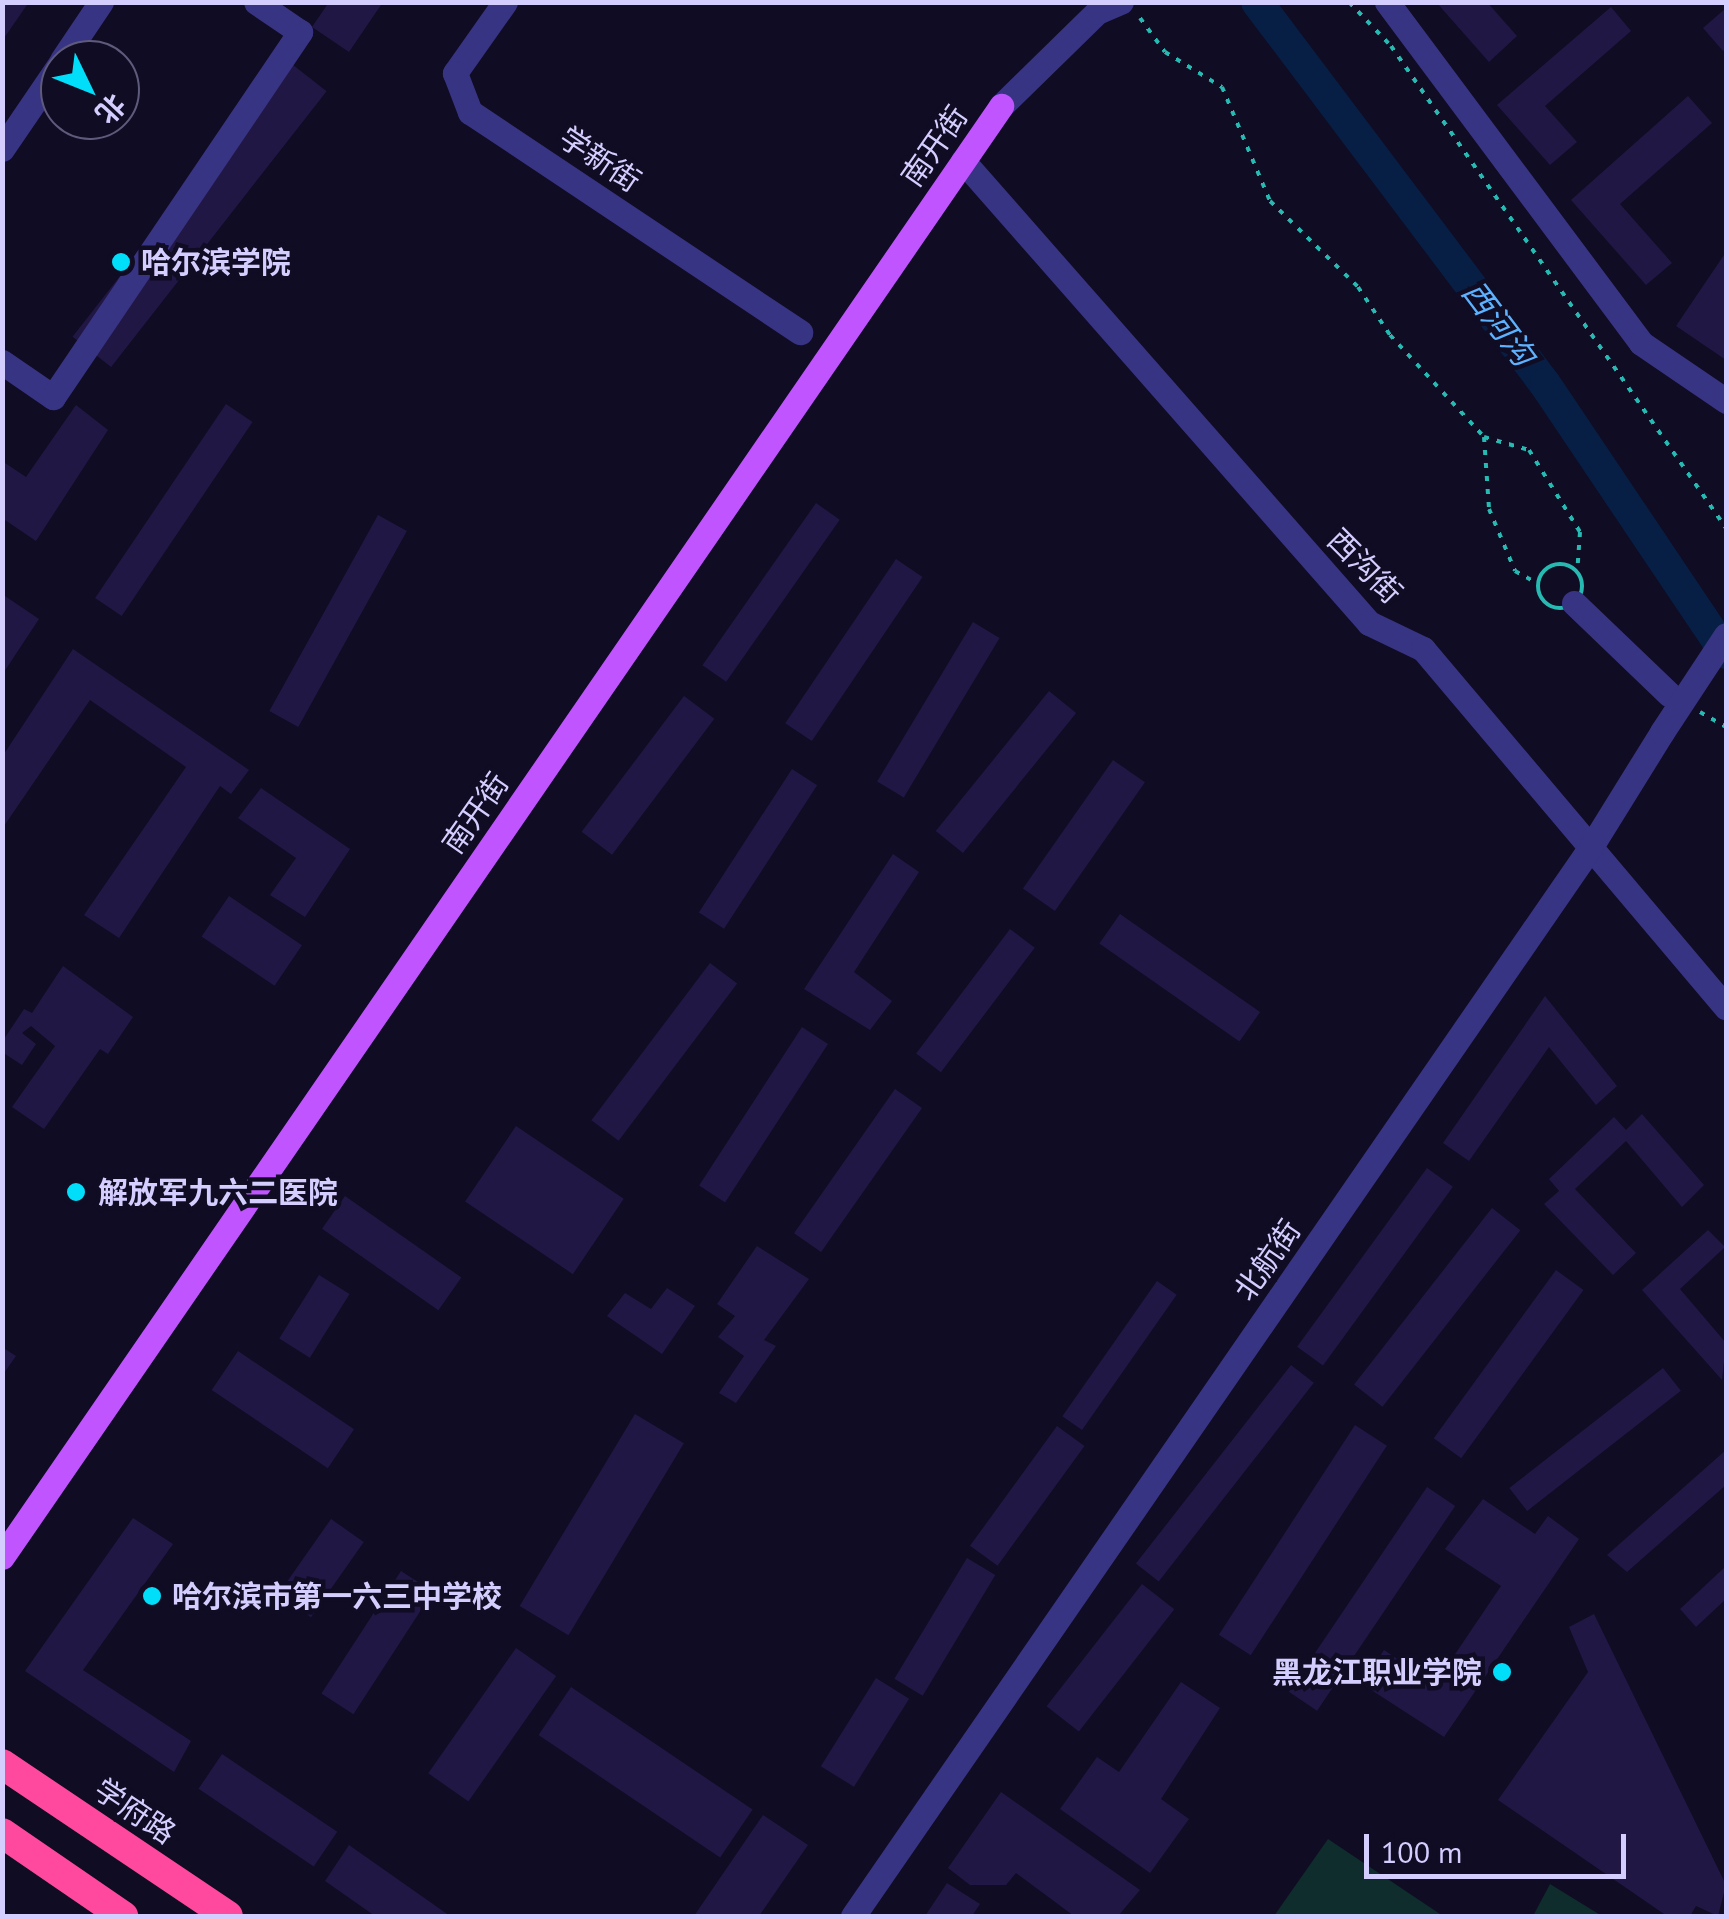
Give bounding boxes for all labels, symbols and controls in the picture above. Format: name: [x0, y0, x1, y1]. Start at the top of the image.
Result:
north arrow: [40, 40, 140, 140]
text: 北: [88, 87, 134, 132]
street label: 南开街: [893, 99, 975, 193]
street label: 学新街: [553, 119, 647, 199]
place label: 哈尔滨学院: [141, 244, 291, 280]
marker: 哈尔滨学院: [110, 251, 132, 273]
water label: 西河沟: [1455, 273, 1543, 373]
street label: 西沟街: [1320, 521, 1410, 611]
street label: 南开街: [434, 766, 516, 860]
place label: 解放军九六二医院: [98, 1174, 338, 1210]
marker: 解放军九六二医院: [63, 1179, 89, 1205]
street label: 北航街: [1226, 1213, 1308, 1307]
place label: 哈尔滨市第一六三中学校: [172, 1578, 502, 1614]
marker: 哈尔滨市第一六三中学校: [141, 1585, 163, 1607]
place label: 黑龙江职业学院: [1272, 1654, 1482, 1690]
marker: 黑龙江职业学院: [1491, 1661, 1513, 1683]
street label: 学府路: [88, 1771, 182, 1851]
scale bar: [1369, 1814, 1632, 1876]
text: 100 m: [1381, 1832, 1462, 1871]

